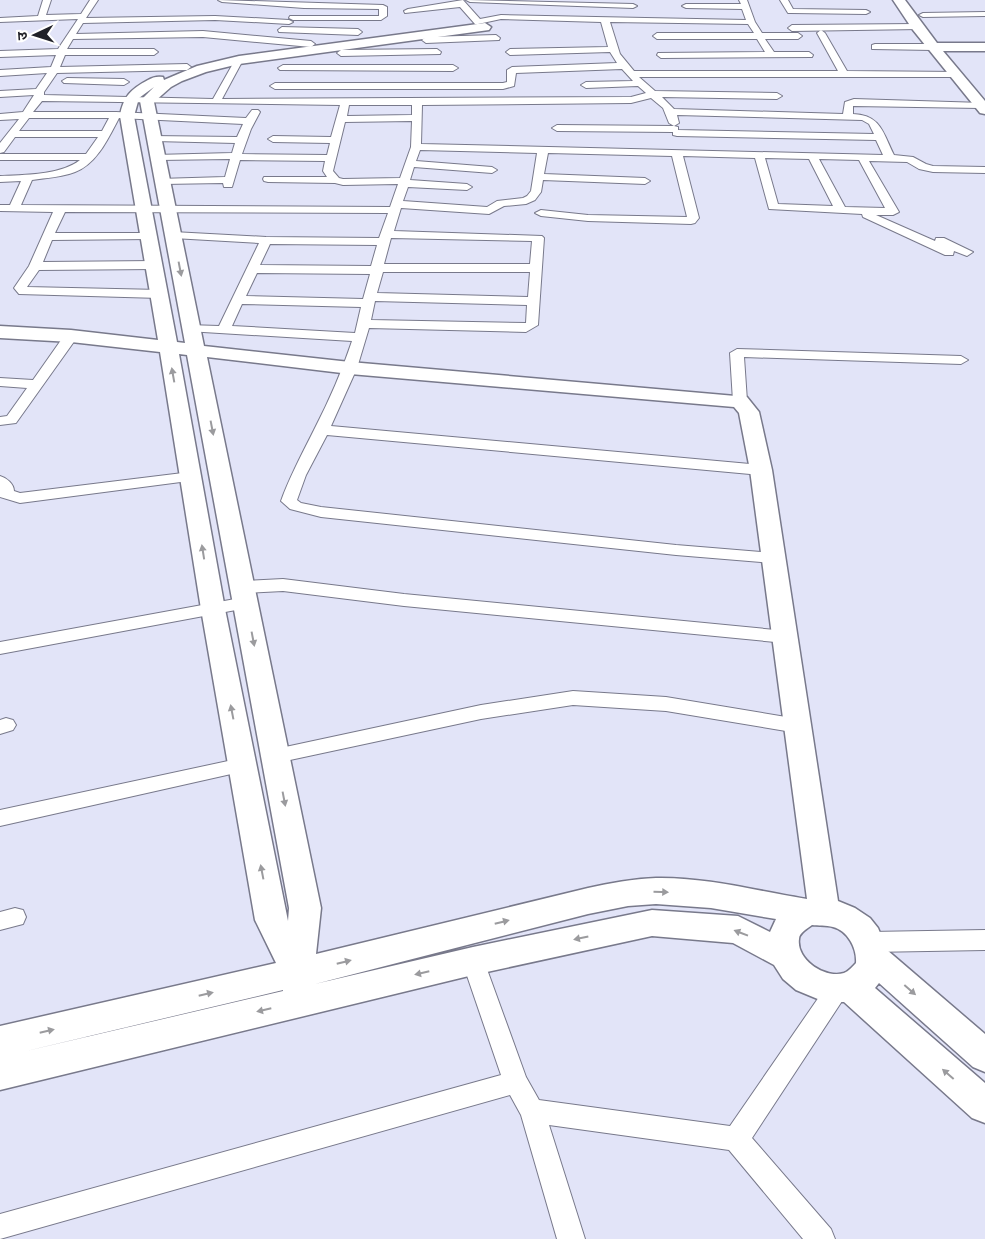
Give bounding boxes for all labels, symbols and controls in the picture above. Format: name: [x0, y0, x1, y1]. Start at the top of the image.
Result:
north arrow: [10, 10, 60, 60]
text: उ: [14, 30, 30, 41]
one-way arrow: [176, 261, 184, 277]
one-way arrow: [169, 366, 177, 382]
one-way arrow: [208, 421, 216, 436]
one-way arrow: [199, 544, 207, 560]
one-way arrow: [250, 632, 258, 648]
one-way arrow: [228, 704, 236, 720]
one-way arrow: [281, 791, 289, 807]
one-way arrow: [258, 864, 266, 879]
one-way arrow: [653, 888, 669, 896]
one-way arrow: [494, 918, 509, 926]
one-way arrow: [733, 929, 748, 937]
one-way arrow: [574, 934, 589, 942]
one-way arrow: [337, 957, 352, 965]
one-way arrow: [415, 969, 430, 977]
one-way arrow: [903, 985, 916, 996]
one-way arrow: [198, 990, 213, 998]
one-way arrow: [257, 1006, 272, 1014]
one-way arrow: [40, 1027, 55, 1035]
one-way arrow: [943, 1068, 955, 1080]

